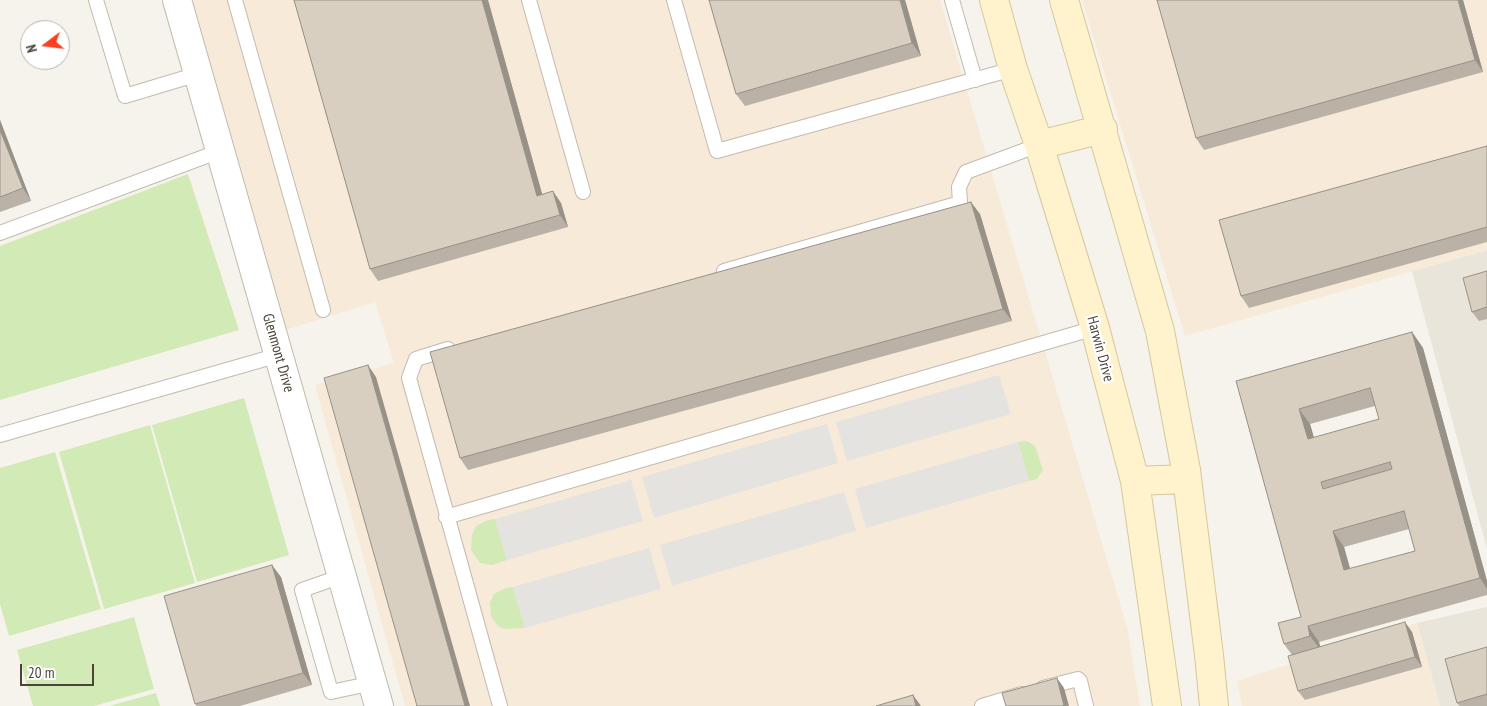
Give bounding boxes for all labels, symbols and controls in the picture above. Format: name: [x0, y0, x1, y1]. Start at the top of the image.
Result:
north arrow: [20, 20, 70, 70]
text: N: [22, 43, 41, 55]
street label: Glenmont Drive: [258, 312, 298, 394]
street label: Harwin Drive: [1083, 314, 1117, 384]
scale bar: [22, 654, 96, 686]
text: 20 m: [28, 663, 54, 682]

